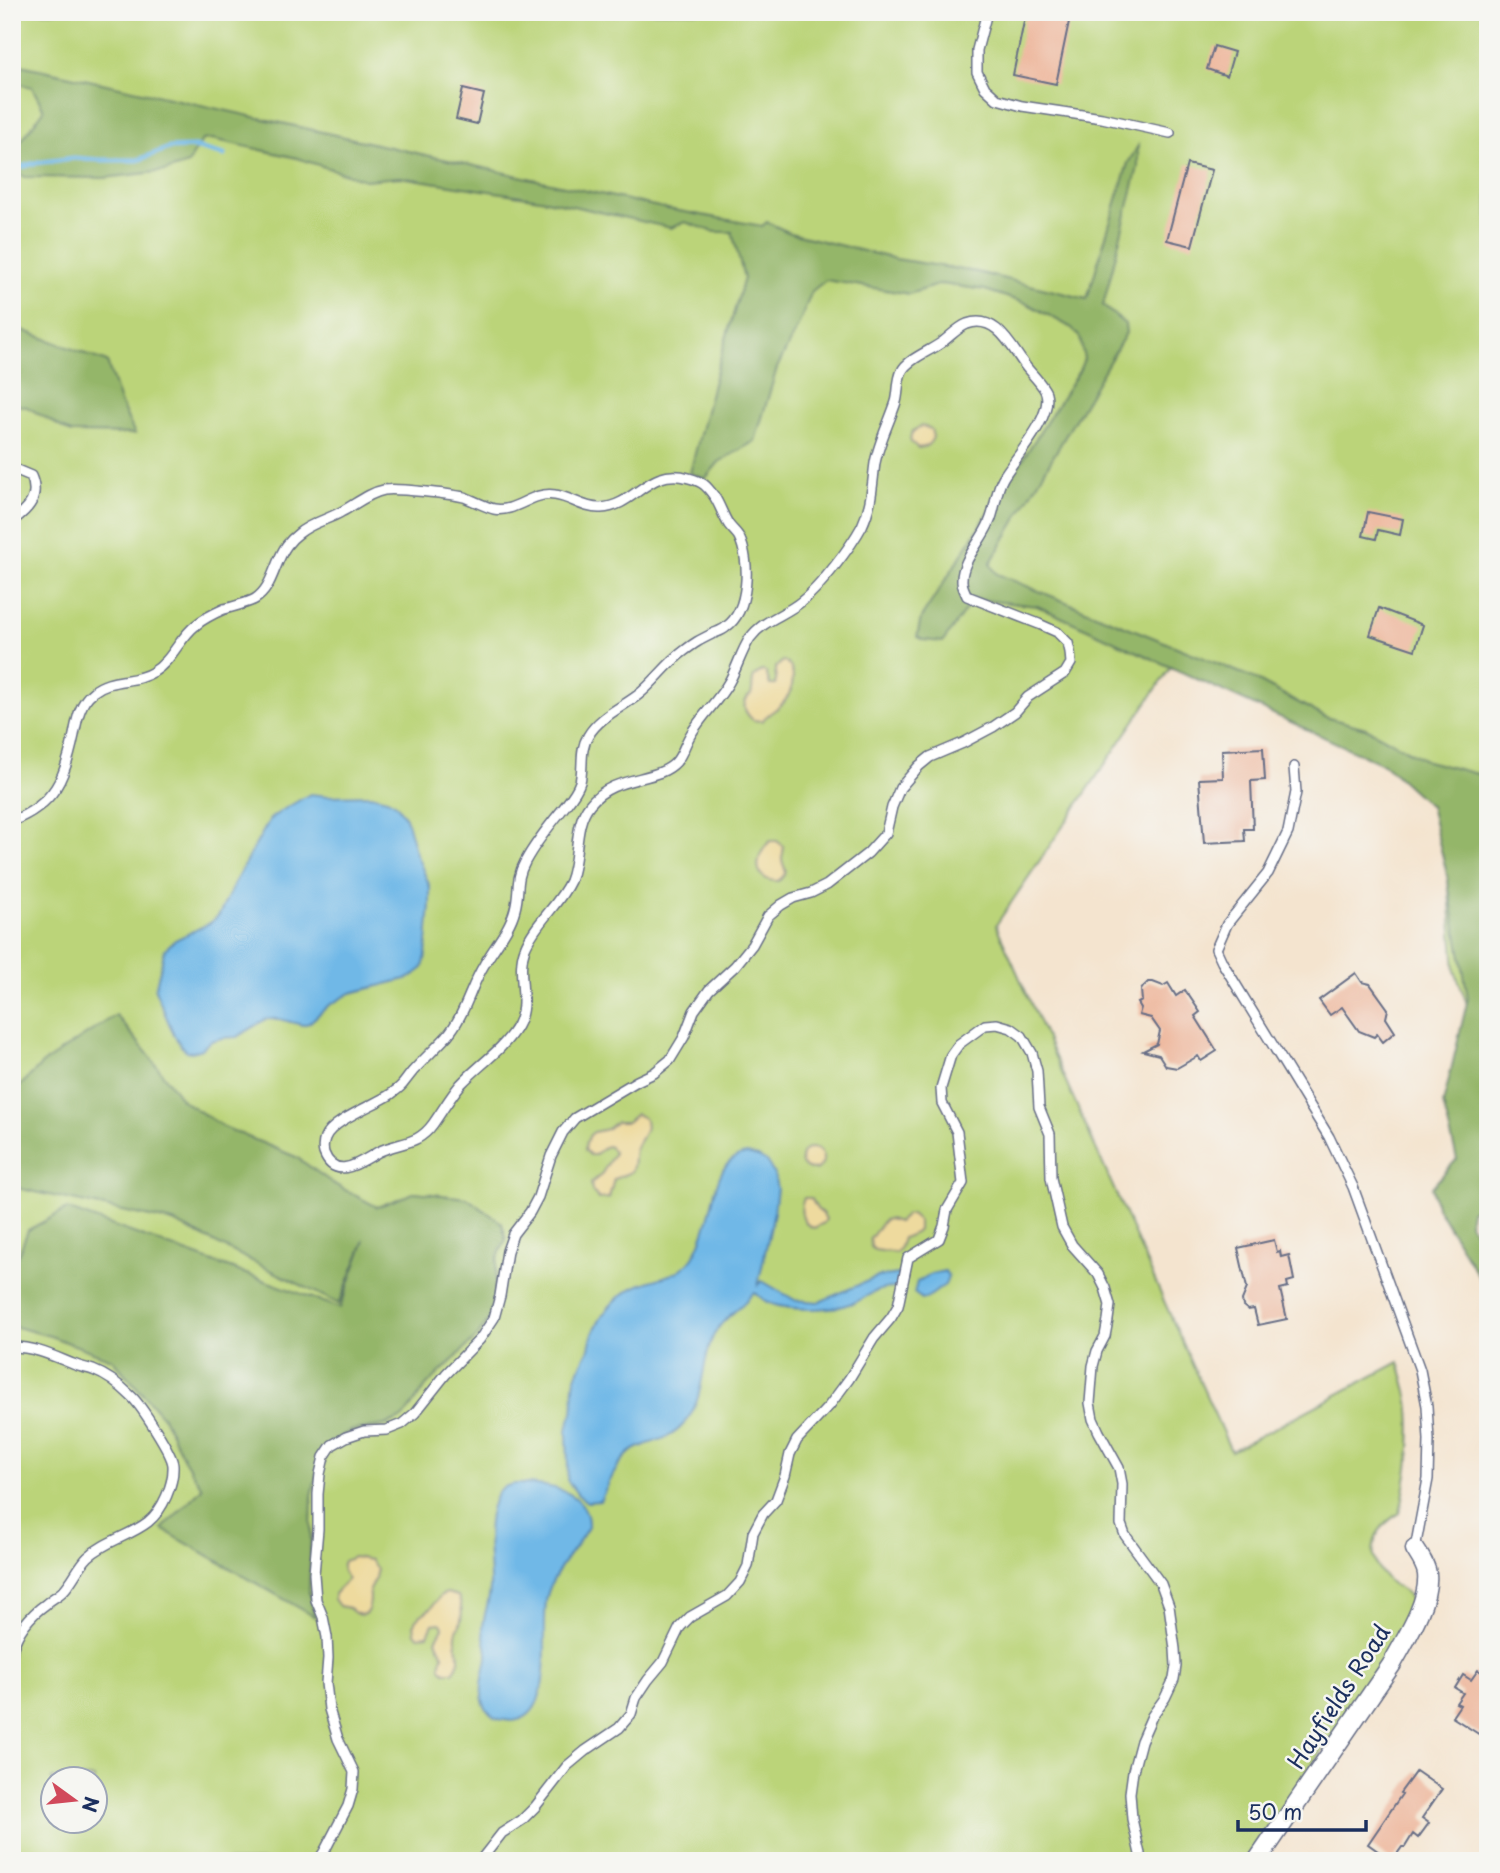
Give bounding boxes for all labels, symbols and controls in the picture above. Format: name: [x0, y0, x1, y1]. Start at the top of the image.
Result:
street label: Hayfields Road: [1278, 1617, 1398, 1775]
north arrow: [38, 1764, 108, 1834]
scale bar: [1238, 1789, 1365, 1833]
text: N: [76, 1794, 107, 1816]
text: 50 m: [1248, 1795, 1302, 1827]

